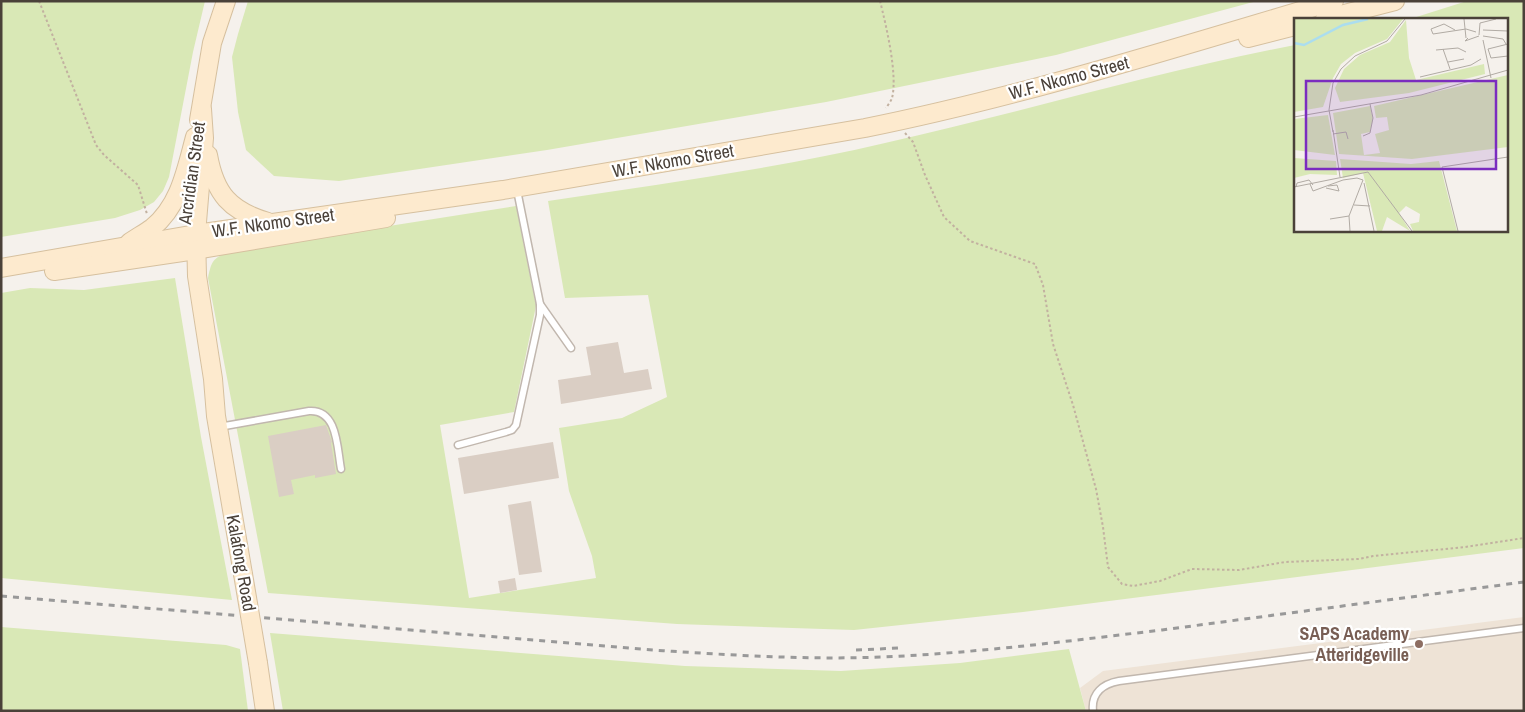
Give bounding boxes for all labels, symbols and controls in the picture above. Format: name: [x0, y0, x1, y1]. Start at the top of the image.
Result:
inset map: [1294, 18, 1508, 231]
street label: W.F. Nkomo Street: [1006, 50, 1132, 106]
street label: Arcridian Street: [172, 120, 211, 227]
street label: W.F. Nkomo Street: [610, 138, 736, 184]
street label: W.F. Nkomo Street: [210, 202, 336, 243]
street label: Kalafong Road: [221, 513, 262, 613]
place label: SAPS Academy Atteridgeville: [1300, 621, 1410, 667]
marker: SAPS Academy Atteridgeville: [1413, 638, 1425, 650]

